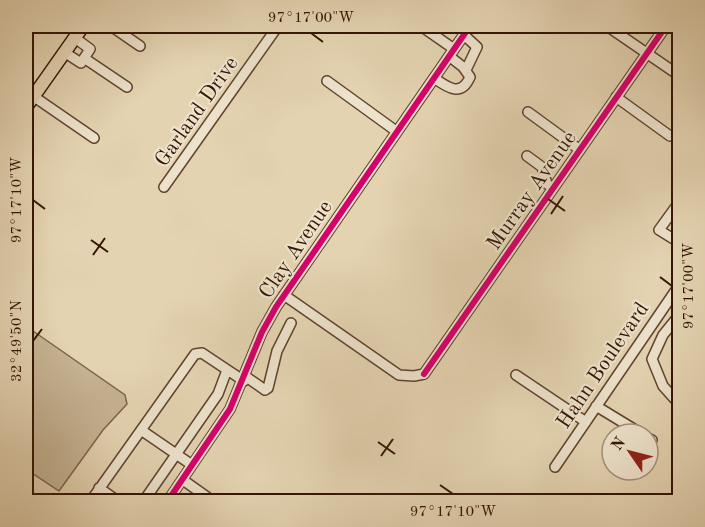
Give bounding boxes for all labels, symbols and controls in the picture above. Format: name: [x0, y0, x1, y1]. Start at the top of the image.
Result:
text: 97°17'00"W: [268, 11, 354, 26]
street label: Garland Drive: [152, 53, 243, 171]
street label: Murray Avenue: [484, 128, 581, 254]
text: 97°17'10"W: [10, 157, 25, 243]
street label: Clay Avenue: [256, 197, 337, 303]
text: 97°17'00"W: [682, 243, 697, 329]
street label: Hahn Boulevard: [553, 299, 653, 433]
text: 32°49'50"N: [10, 300, 25, 382]
north arrow: [600, 422, 660, 482]
text: N: [609, 434, 630, 454]
text: 97°17'10"W: [410, 505, 496, 520]

